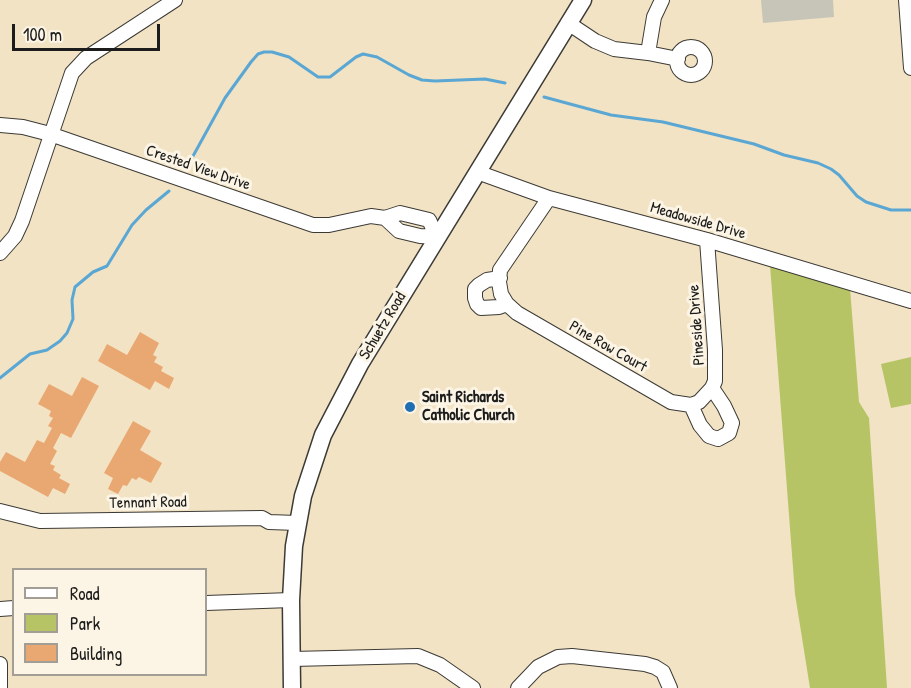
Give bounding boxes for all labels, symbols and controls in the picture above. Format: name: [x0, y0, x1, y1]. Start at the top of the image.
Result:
scale bar: [15, 12, 164, 50]
text: 100 m: [23, 22, 62, 47]
street label: Crested View Drive: [143, 141, 253, 195]
street label: Meadowside Drive: [648, 198, 748, 244]
street label: Pineside Drive: [685, 284, 709, 366]
street label: Schuetz Road: [355, 289, 411, 363]
street label: Pine Row Court: [566, 317, 650, 377]
place label: Saint Richards Catholic Church: [422, 388, 514, 426]
marker: Saint Richards Catholic Church: [403, 400, 417, 414]
street label: Tennant Road: [109, 493, 187, 513]
legend: [12, 568, 207, 676]
text: Road: [70, 581, 100, 606]
text: Park: [70, 611, 100, 636]
text: Building: [70, 641, 122, 666]

